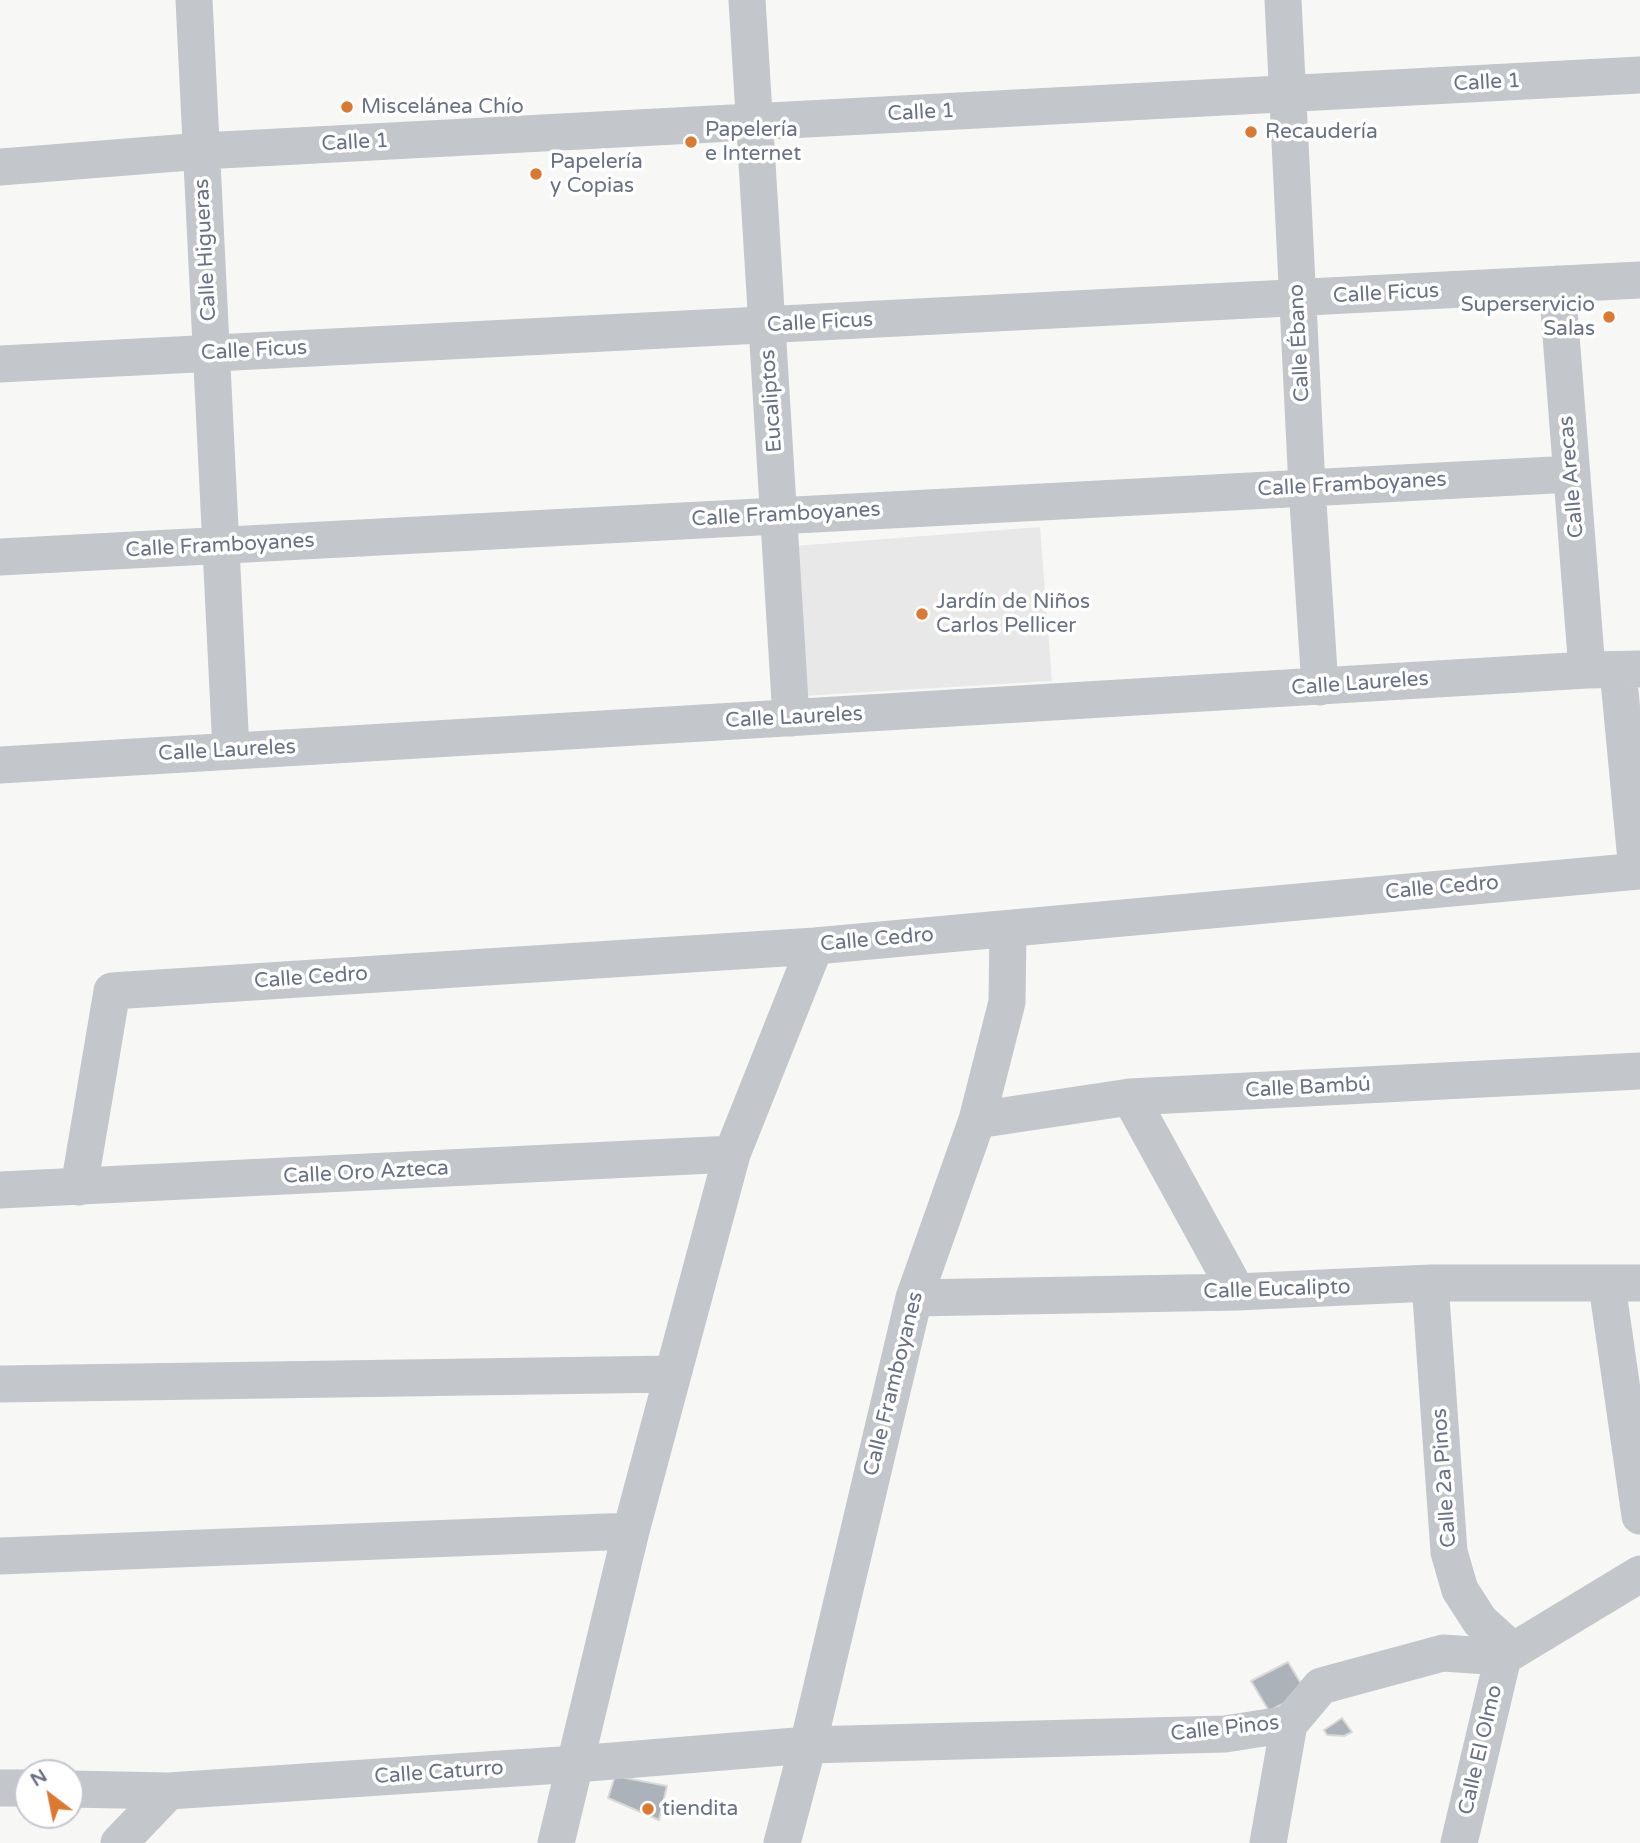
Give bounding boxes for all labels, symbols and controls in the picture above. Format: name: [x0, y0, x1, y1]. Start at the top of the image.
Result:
street label: Calle 1: [1453, 69, 1521, 97]
place label: Miscelánea Chío: [361, 94, 524, 120]
marker: Miscelánea Chío: [339, 99, 355, 115]
street label: Calle 1: [887, 99, 955, 127]
place label: Papelería e Internet: [705, 117, 801, 167]
place label: Recaudería: [1265, 119, 1378, 145]
marker: Recaudería: [1243, 124, 1259, 140]
street label: Calle 1: [321, 129, 389, 157]
marker: Papelería e Internet: [683, 134, 699, 150]
place label: Papelería y Copias: [550, 149, 643, 199]
marker: Papelería y Copias: [528, 166, 544, 182]
street label: Calle Higueras: [190, 178, 222, 322]
street label: Calle Ficus: [1332, 279, 1440, 309]
street label: Calle Ébano: [1284, 283, 1316, 403]
place label: Superservicio Salas: [1461, 292, 1595, 342]
street label: Calle Ficus: [766, 308, 874, 338]
marker: Superservicio Salas: [1601, 309, 1617, 325]
street label: Calle Ficus: [200, 336, 308, 366]
street label: Eucaliptos: [756, 349, 788, 453]
street label: Calle Arecas: [1554, 415, 1590, 539]
street label: Calle Framboyanes: [1257, 467, 1447, 503]
street label: Calle Framboyanes: [691, 497, 881, 533]
street label: Calle Framboyanes: [125, 528, 315, 564]
place label: Jardín de Niños Carlos Pellicer: [936, 589, 1090, 639]
marker: Jardín de Niños Carlos Pellicer: [914, 606, 930, 622]
street label: Calle Laureles: [1290, 667, 1430, 701]
street label: Calle Laureles: [725, 702, 863, 734]
street label: Calle Laureles: [158, 735, 296, 767]
street label: Calle Cedro: [1384, 870, 1500, 906]
street label: Calle Cedro: [819, 922, 935, 958]
street label: Calle Cedro: [253, 961, 369, 995]
street label: Calle Bambú: [1244, 1072, 1372, 1104]
street label: Calle Oro Azteca: [283, 1156, 449, 1190]
street label: Calle Eucalipto: [1203, 1275, 1351, 1305]
street label: Calle Framboyanes: [859, 1289, 929, 1479]
street label: Calle 2a Pinos: [1428, 1408, 1462, 1548]
street label: Calle El Olmo: [1454, 1683, 1508, 1817]
street label: Calle Pinos: [1169, 1711, 1281, 1747]
street label: Calle Caturro: [373, 1756, 505, 1790]
north arrow: [14, 1759, 84, 1829]
text: N: [27, 1765, 51, 1791]
place label: tiendita: [662, 1796, 738, 1822]
marker: tiendita: [640, 1801, 656, 1817]

